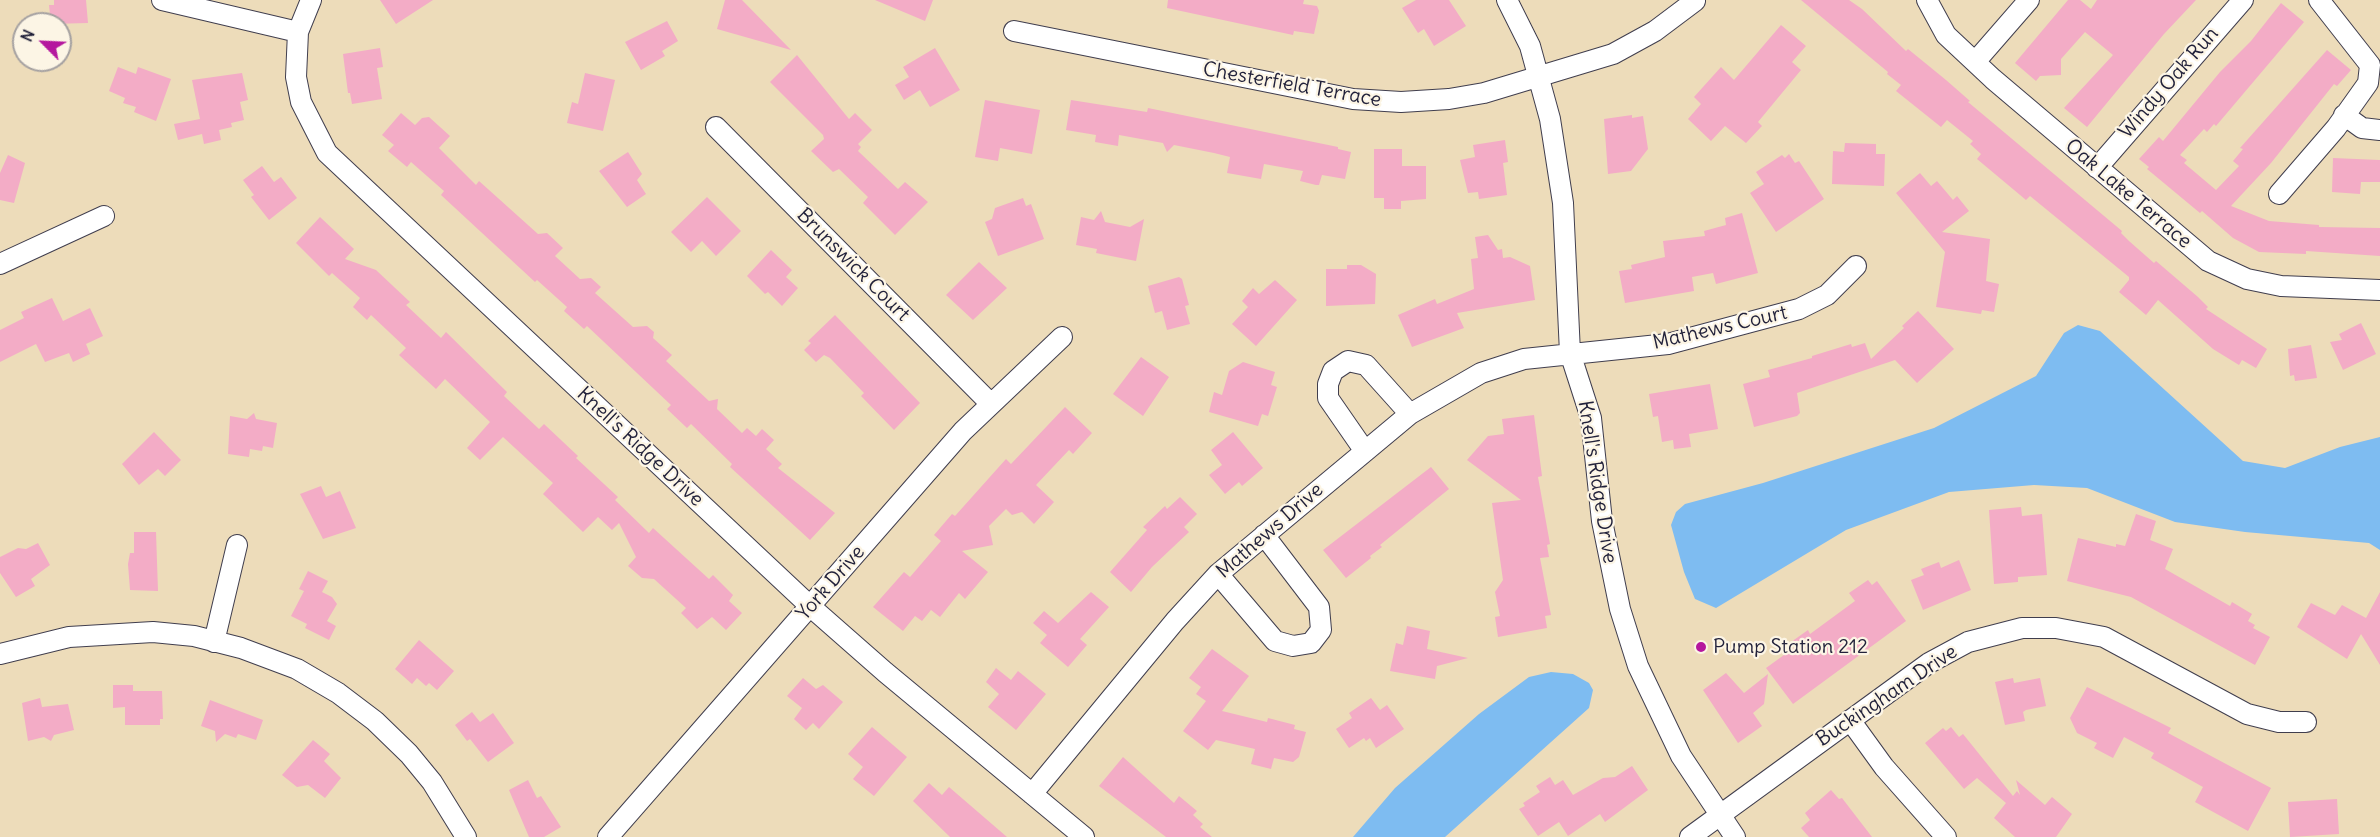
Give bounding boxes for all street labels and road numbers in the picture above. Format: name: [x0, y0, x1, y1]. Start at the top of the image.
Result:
street label: Windy Oak Run: [2114, 22, 2224, 144]
street label: Chesterfield Terrace: [1201, 57, 1383, 113]
street label: Oak Lake Terrace: [2060, 134, 2196, 254]
street label: Brunswick Court: [792, 204, 914, 326]
street label: Mathews Court: [1651, 301, 1789, 355]
street label: Knell's Ridge Drive: [572, 382, 708, 512]
street label: Knell's Ridge Drive: [1572, 399, 1622, 565]
street label: Mathews Drive: [1212, 478, 1328, 584]
street label: York Drive: [792, 541, 870, 625]
street label: Buckingham Drive: [1812, 640, 1962, 752]

